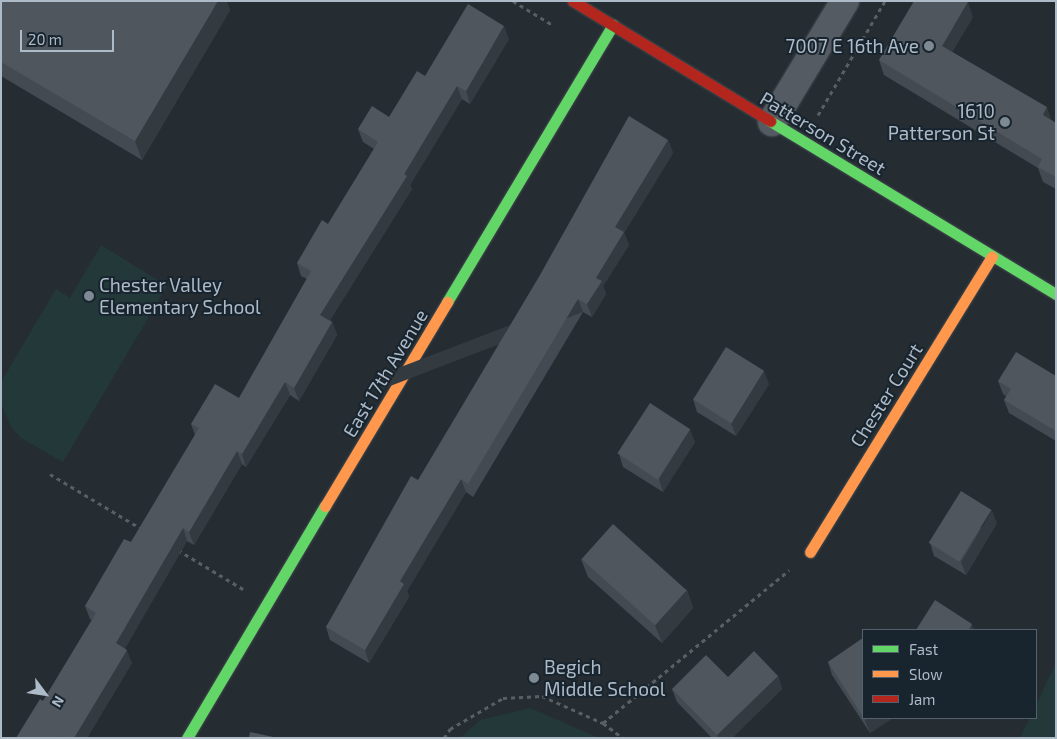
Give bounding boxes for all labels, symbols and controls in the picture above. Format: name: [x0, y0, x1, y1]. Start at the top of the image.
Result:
scale bar: [22, 20, 116, 52]
text: 20 m: [28, 30, 62, 48]
place label: 7007 E 16th Ave: [785, 35, 919, 57]
marker: 7007 E 16th Ave: [923, 40, 935, 52]
street label: Patterson Street: [756, 87, 890, 179]
place label: 1610 Patterson St: [888, 100, 995, 144]
marker: 1610 Patterson St: [999, 116, 1011, 128]
place label: Chester Valley Elementary School: [99, 274, 261, 318]
marker: Chester Valley Elementary School: [83, 290, 95, 302]
street label: East 17th Avenue: [338, 305, 432, 441]
street label: Chester Court: [845, 339, 927, 451]
legend: [862, 629, 1037, 719]
text: Fast: [909, 640, 938, 658]
place label: Begich Middle School: [544, 656, 665, 700]
text: Slow: [909, 665, 943, 683]
north arrow: [20, 669, 70, 719]
marker: Begich Middle School: [528, 672, 540, 684]
text: Jam: [909, 690, 935, 708]
text: N: [48, 693, 68, 711]

